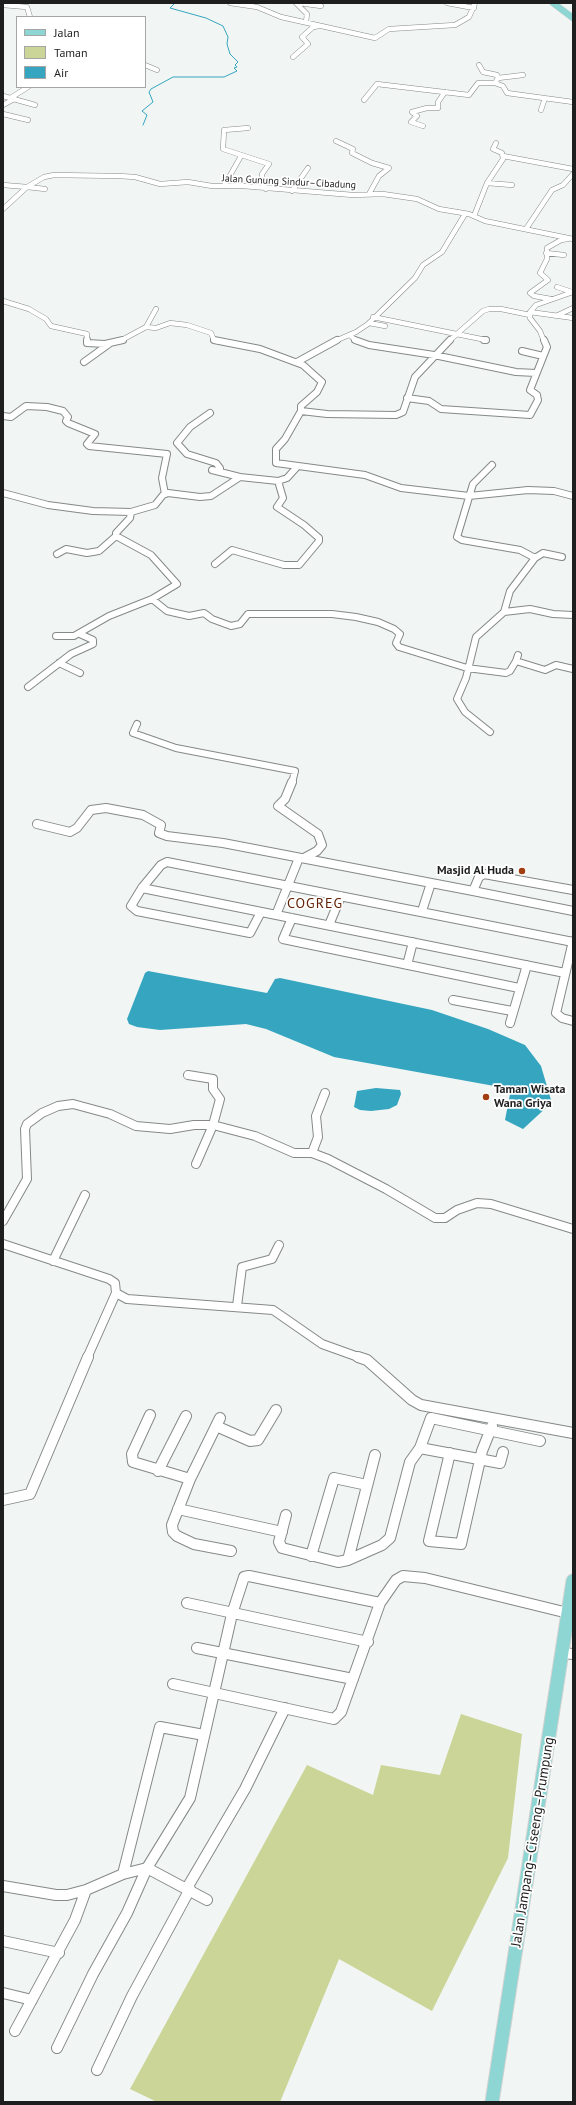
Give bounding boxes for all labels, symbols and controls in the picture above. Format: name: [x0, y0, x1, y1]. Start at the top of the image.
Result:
legend: [16, 16, 146, 88]
text: Jalan: [54, 25, 79, 40]
text: Taman: [54, 45, 88, 60]
text: Air: [54, 65, 68, 80]
street label: Jalan Gunung Sindur–Cibadung: [222, 172, 356, 192]
place label: Masjid Al Huda: [437, 864, 514, 878]
marker: Masjid Al Huda: [517, 866, 527, 876]
district label: COGREG: [287, 896, 343, 912]
place label: Taman Wisata Wana Griya: [494, 1083, 565, 1111]
marker: Taman Wisata Wana Griya: [481, 1092, 491, 1102]
street label: Jalan Jampang–Ciseeng–Prumpung: [508, 1736, 558, 1948]

